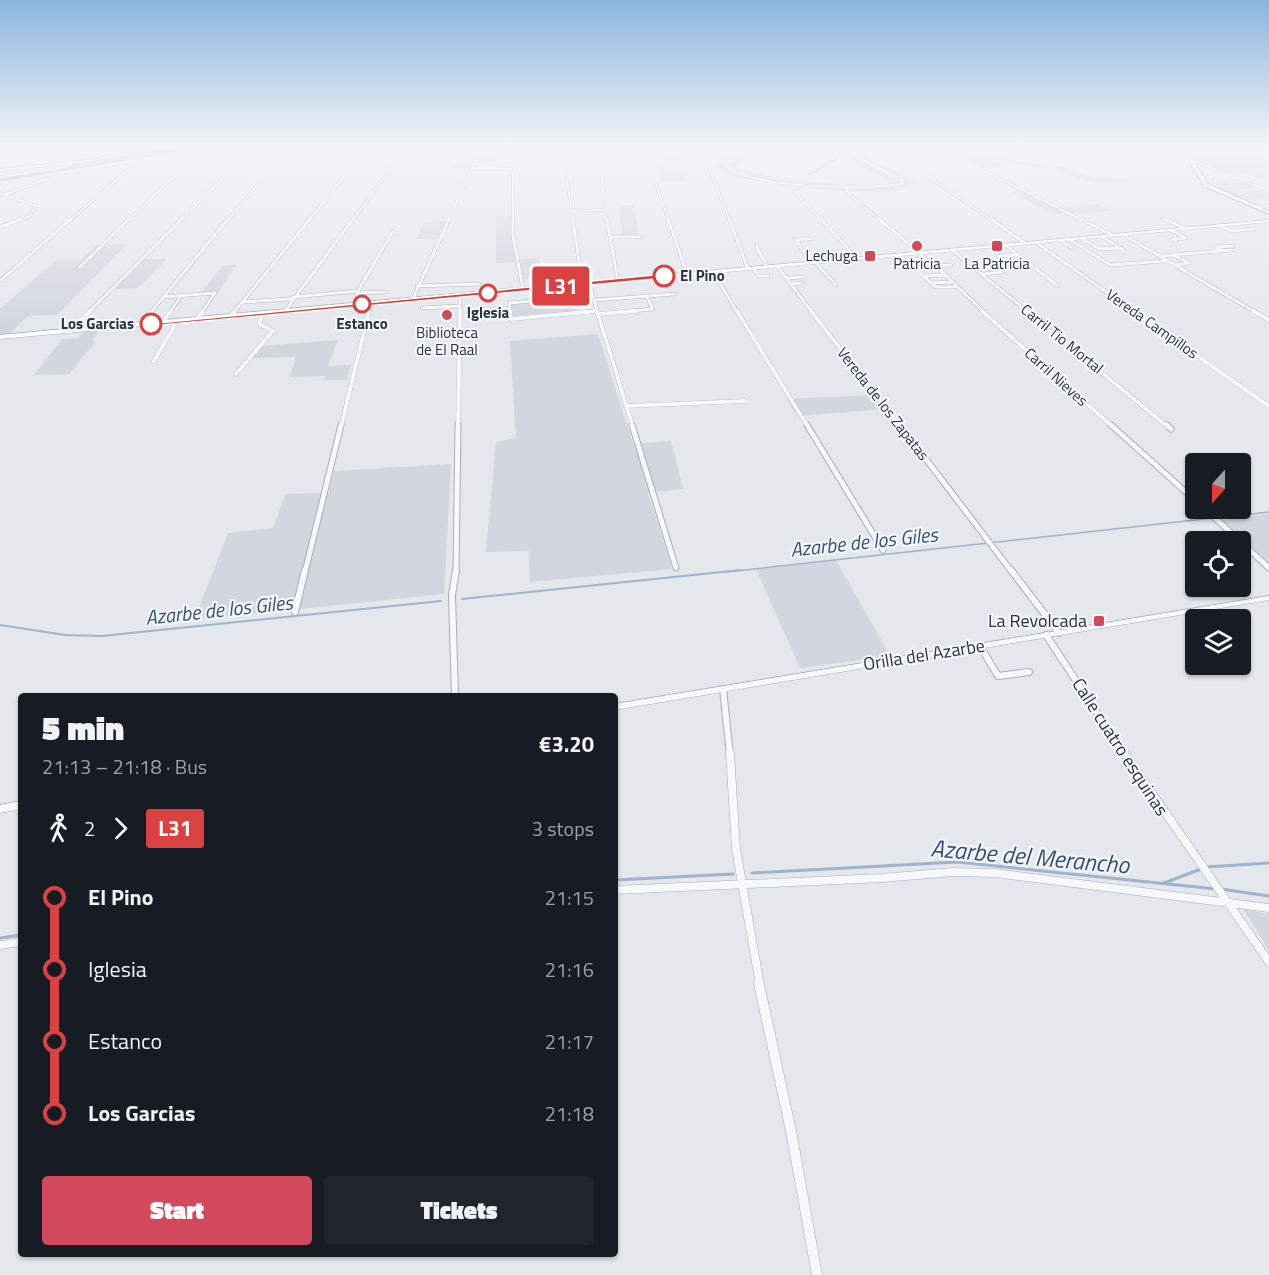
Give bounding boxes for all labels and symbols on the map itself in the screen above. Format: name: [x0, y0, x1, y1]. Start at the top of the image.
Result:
marker: Patricia: [910, 239, 924, 253]
marker: La Patricia: [990, 239, 1004, 253]
place label: Lechuga: [806, 244, 858, 267]
marker: Lechuga: [863, 249, 877, 263]
place label: Patricia: [893, 252, 941, 275]
place label: La Patricia: [964, 252, 1030, 275]
place label: El Pino: [680, 264, 725, 287]
marker: El Pino: [653, 265, 675, 287]
line badge: L31: [526, 266, 596, 306]
street label: Vereda Campillos: [1101, 283, 1203, 364]
marker: Iglesia: [479, 284, 497, 302]
marker: Estanco: [353, 295, 371, 313]
street label: Carril Tio Mortal: [1016, 298, 1109, 379]
place label: Iglesia: [467, 301, 510, 324]
marker: Biblioteca de El Raal: [440, 308, 454, 322]
place label: Los Garcias: [61, 312, 134, 335]
place label: Estanco: [336, 312, 388, 335]
marker: Los Garcias: [140, 313, 162, 335]
place label: Biblioteca de El Raal: [416, 321, 478, 361]
street label: Vereda de los Zapatas: [832, 342, 935, 465]
street label: Carril Nieves: [1019, 342, 1093, 411]
north arrow: [1185, 453, 1251, 519]
water label: Azarbe de los Giles: [789, 518, 940, 565]
water label: Azarbe de los Giles: [144, 586, 295, 633]
place label: La Revolcada: [988, 607, 1087, 634]
marker: La Revolcada: [1092, 614, 1106, 628]
street label: Orilla del Azarbe: [861, 632, 987, 677]
street label: Calle cuatro esquinas: [1066, 672, 1175, 821]
water label: Azarbe del Merancho: [929, 829, 1132, 883]

